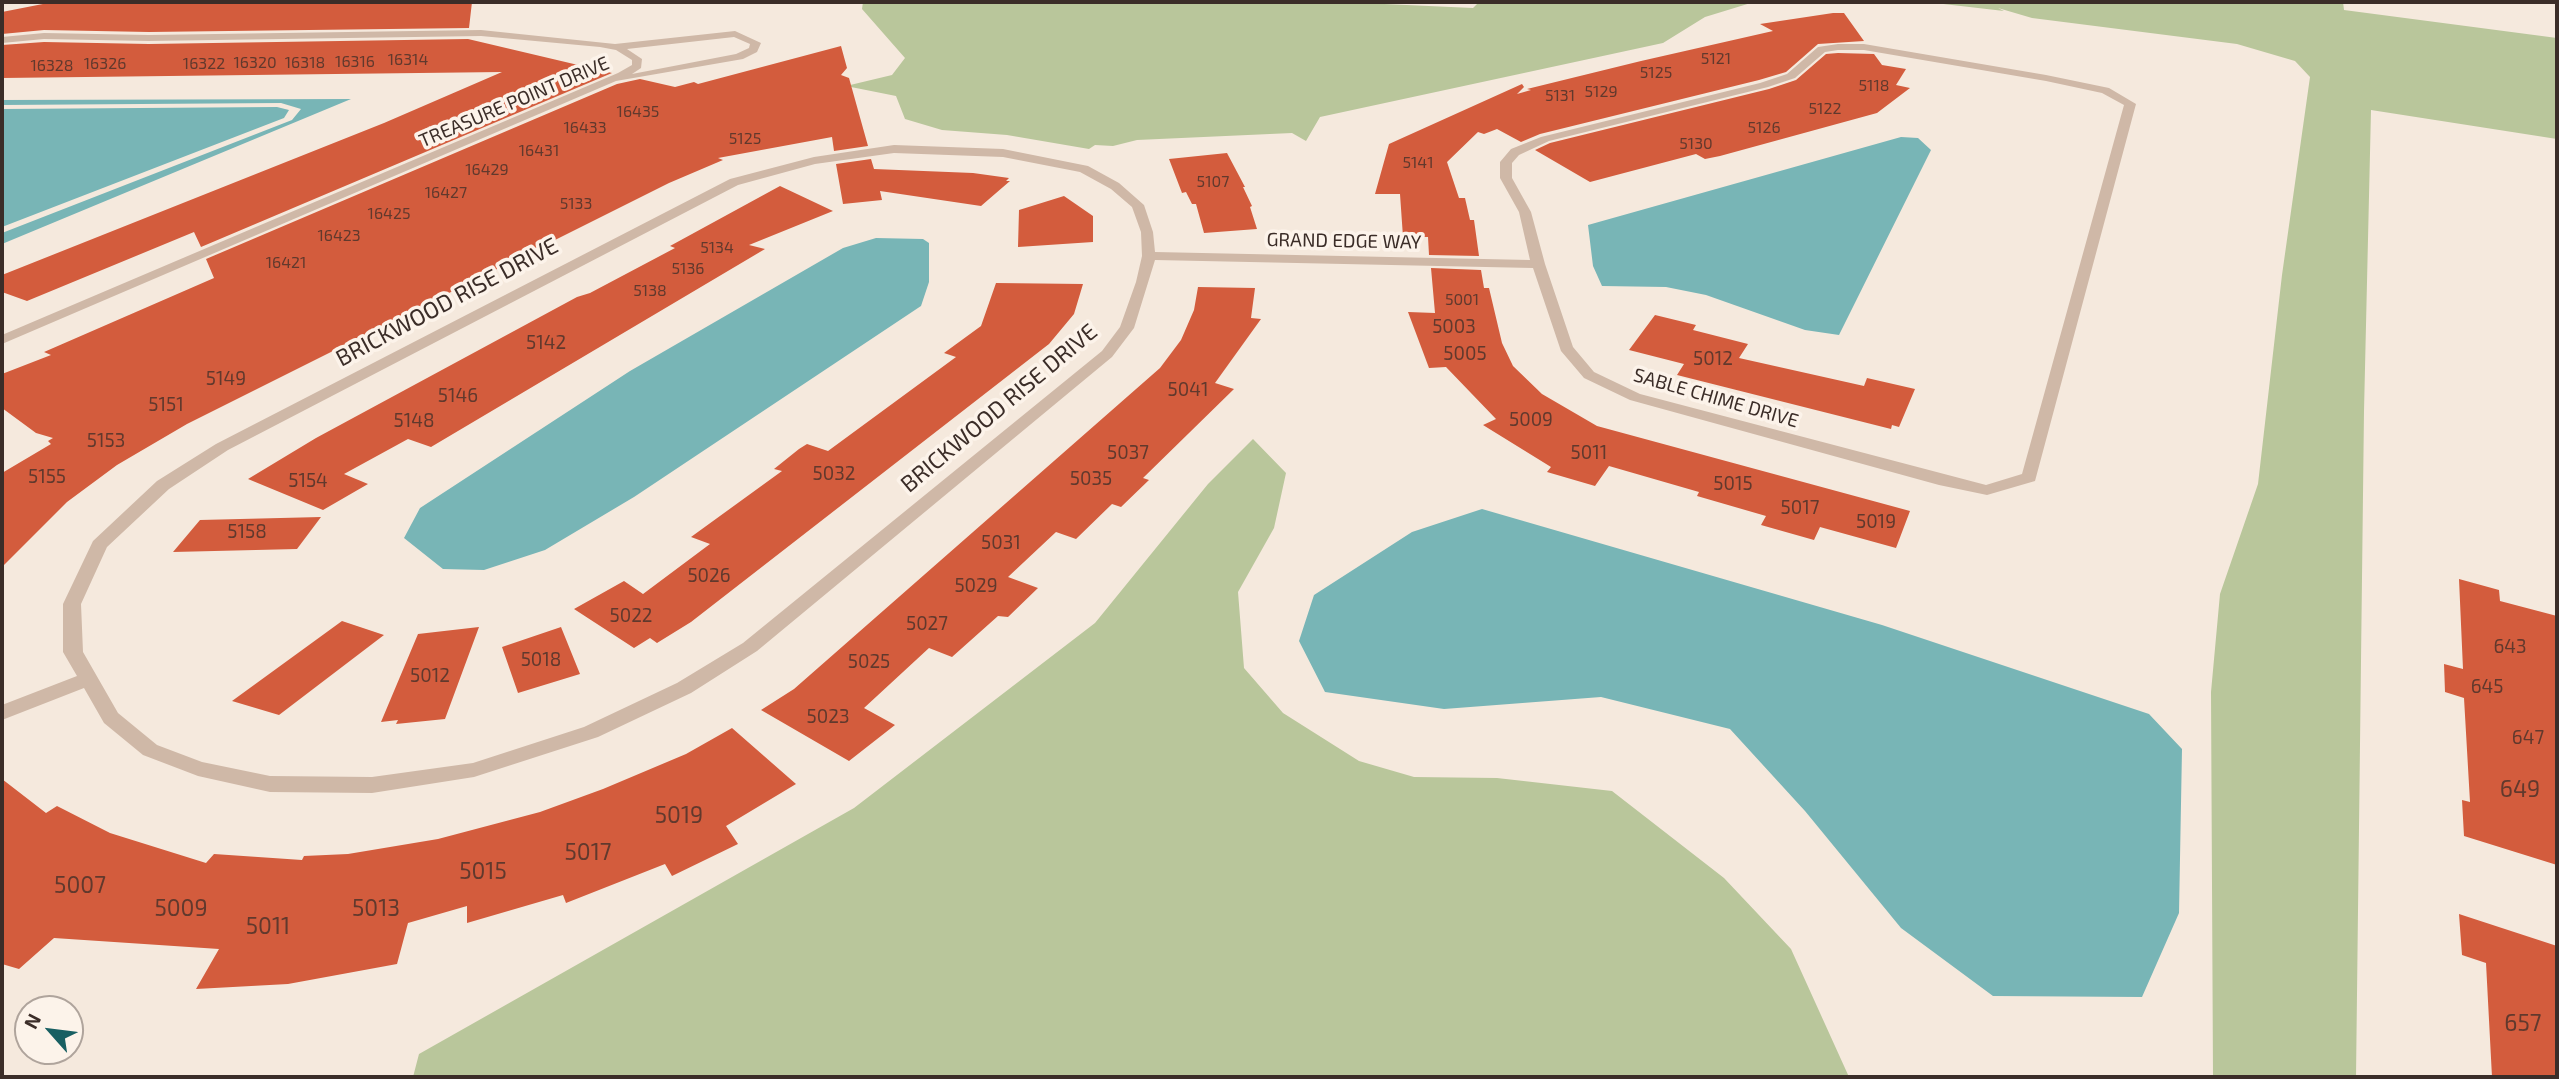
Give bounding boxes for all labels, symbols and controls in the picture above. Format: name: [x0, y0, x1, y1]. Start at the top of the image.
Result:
house number: 5121: [1701, 49, 1731, 69]
house number: 16314: [388, 50, 428, 70]
house number: 16316: [335, 52, 375, 72]
street label: TREASURE POINT DRIVE: [416, 52, 612, 152]
house number: 16320: [233, 53, 277, 73]
house number: 16318: [285, 53, 325, 73]
house number: 16326: [84, 54, 126, 74]
house number: 16322: [183, 54, 225, 74]
house number: 16328: [30, 56, 74, 76]
house number: 5125: [1640, 63, 1672, 83]
house number: 5118: [1858, 76, 1890, 96]
house number: 5129: [1584, 82, 1618, 102]
house number: 5131: [1545, 86, 1575, 106]
house number: 5122: [1809, 99, 1841, 119]
house number: 16435: [617, 102, 659, 122]
house number: 16433: [563, 118, 607, 138]
house number: 5126: [1747, 118, 1781, 138]
house number: 5125: [729, 129, 761, 149]
house number: 5130: [1679, 134, 1713, 154]
house number: 16431: [519, 141, 559, 161]
house number: 5141: [1402, 153, 1434, 173]
house number: 16429: [465, 160, 509, 180]
house number: 5107: [1197, 172, 1229, 192]
house number: 16427: [425, 183, 467, 203]
house number: 5133: [560, 194, 592, 214]
house number: 16425: [368, 204, 410, 224]
house number: 16423: [317, 226, 361, 246]
street label: GRAND EDGE WAY: [1266, 228, 1422, 254]
street label: BRICKWOOD RISE DRIVE: [331, 232, 563, 372]
house number: 5134: [700, 238, 734, 258]
house number: 16421: [266, 253, 306, 273]
house number: 5136: [672, 259, 704, 279]
house number: 5138: [633, 281, 667, 301]
house number: 5001: [1445, 290, 1479, 310]
house number: 5003: [1432, 316, 1476, 338]
street label: BRICKWOOD RISE DRIVE: [895, 318, 1103, 498]
house number: 5142: [526, 332, 566, 354]
house number: 5005: [1443, 343, 1487, 365]
house number: 5012: [1693, 348, 1733, 370]
street label: SABLE CHIME DRIVE: [1631, 364, 1801, 432]
house number: 5149: [206, 368, 246, 390]
house number: 5041: [1168, 379, 1208, 401]
house number: 5146: [438, 385, 478, 407]
house number: 5151: [148, 394, 184, 416]
house number: 5009: [1509, 409, 1553, 431]
house number: 5148: [394, 410, 434, 432]
house number: 5153: [87, 430, 125, 452]
house number: 5037: [1107, 442, 1149, 464]
house number: 5011: [1571, 442, 1607, 464]
house number: 5032: [813, 463, 855, 485]
house number: 5155: [28, 466, 66, 488]
house number: 5035: [1070, 468, 1112, 490]
house number: 5154: [288, 470, 328, 492]
house number: 5015: [1713, 473, 1753, 495]
house number: 5017: [1781, 497, 1819, 519]
house number: 5019: [1856, 511, 1896, 533]
house number: 5158: [227, 521, 267, 543]
house number: 5031: [981, 532, 1021, 554]
house number: 5026: [687, 565, 731, 587]
house number: 5029: [954, 575, 998, 597]
house number: 5022: [610, 605, 652, 627]
house number: 5027: [906, 613, 948, 635]
house number: 643: [2493, 636, 2527, 658]
house number: 5018: [521, 649, 561, 671]
house number: 5025: [848, 651, 890, 673]
house number: 5012: [410, 665, 450, 687]
house number: 645: [2471, 676, 2503, 698]
house number: 5023: [807, 706, 849, 728]
house number: 647: [2512, 727, 2544, 749]
house number: 649: [2500, 775, 2540, 803]
house number: 5019: [655, 801, 703, 829]
house number: 5017: [564, 838, 612, 866]
house number: 5015: [459, 857, 507, 885]
house number: 5007: [54, 871, 106, 899]
house number: 5009: [154, 894, 208, 922]
house number: 5013: [352, 894, 400, 922]
house number: 5011: [246, 912, 290, 940]
north arrow: [14, 995, 84, 1065]
text: N: [18, 1009, 45, 1032]
house number: 657: [2504, 1009, 2542, 1037]

